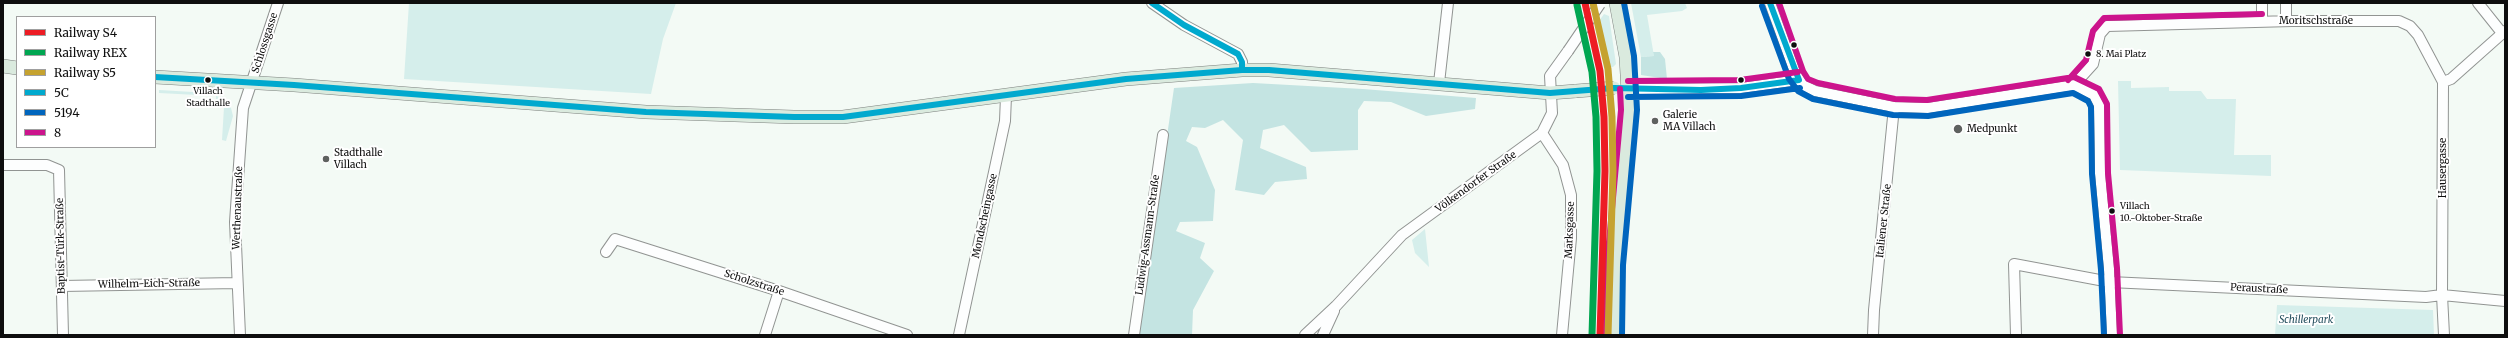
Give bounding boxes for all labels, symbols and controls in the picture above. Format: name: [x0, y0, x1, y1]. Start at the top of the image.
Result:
street label: Schlossgasse: [250, 11, 280, 75]
street label: Moritschstraße: [2279, 15, 2353, 27]
legend: [16, 16, 156, 148]
text: Railway S4: [54, 25, 117, 40]
unlabelled marker: [1789, 40, 1799, 50]
text: Railway REX: [54, 45, 127, 60]
marker: 8. Mai Platz: [2083, 49, 2093, 59]
place label: 8. Mai Platz: [2096, 49, 2146, 59]
text: Railway S5: [54, 65, 116, 80]
marker: Villach Stadthalle: [203, 75, 213, 85]
unlabelled marker: [1736, 75, 1746, 85]
text: 5C: [54, 85, 69, 100]
place label: Villach Stadthalle: [186, 86, 230, 107]
text: 5194: [54, 105, 80, 120]
place label: Galerie MA Villach: [1663, 109, 1716, 132]
marker: Galerie MA Villach: [1650, 116, 1660, 126]
marker: Medpunkt: [1952, 123, 1964, 135]
place label: Medpunkt: [1967, 123, 2017, 135]
text: 8: [54, 125, 61, 140]
street label: Hausergasse: [2437, 138, 2449, 198]
place label: Stadthalle Villach: [334, 147, 383, 170]
street label: Völkendorfer Straße: [1433, 149, 1519, 215]
marker: Stadthalle Villach: [321, 154, 331, 164]
street label: Werthenaustraße: [231, 166, 245, 250]
street label: Mondscheingasse: [970, 173, 1000, 259]
street label: Ludwig-Assmann-Straße: [1134, 174, 1162, 296]
street label: Italiener Straße: [1874, 183, 1894, 259]
street label: Baptist-Türk-Straße: [54, 198, 68, 294]
street label: Marksgasse: [1563, 201, 1577, 259]
place label: Villach 10.-Oktober-Straße: [2120, 201, 2202, 222]
marker: Villach 10.-Oktober-Straße: [2107, 206, 2117, 216]
street label: Scholzstraße: [722, 268, 786, 298]
street label: Wilhelm-Eich-Straße: [98, 277, 200, 291]
street label: Peraustraße: [2230, 281, 2288, 297]
park label: Schillerpark: [2279, 314, 2333, 326]

